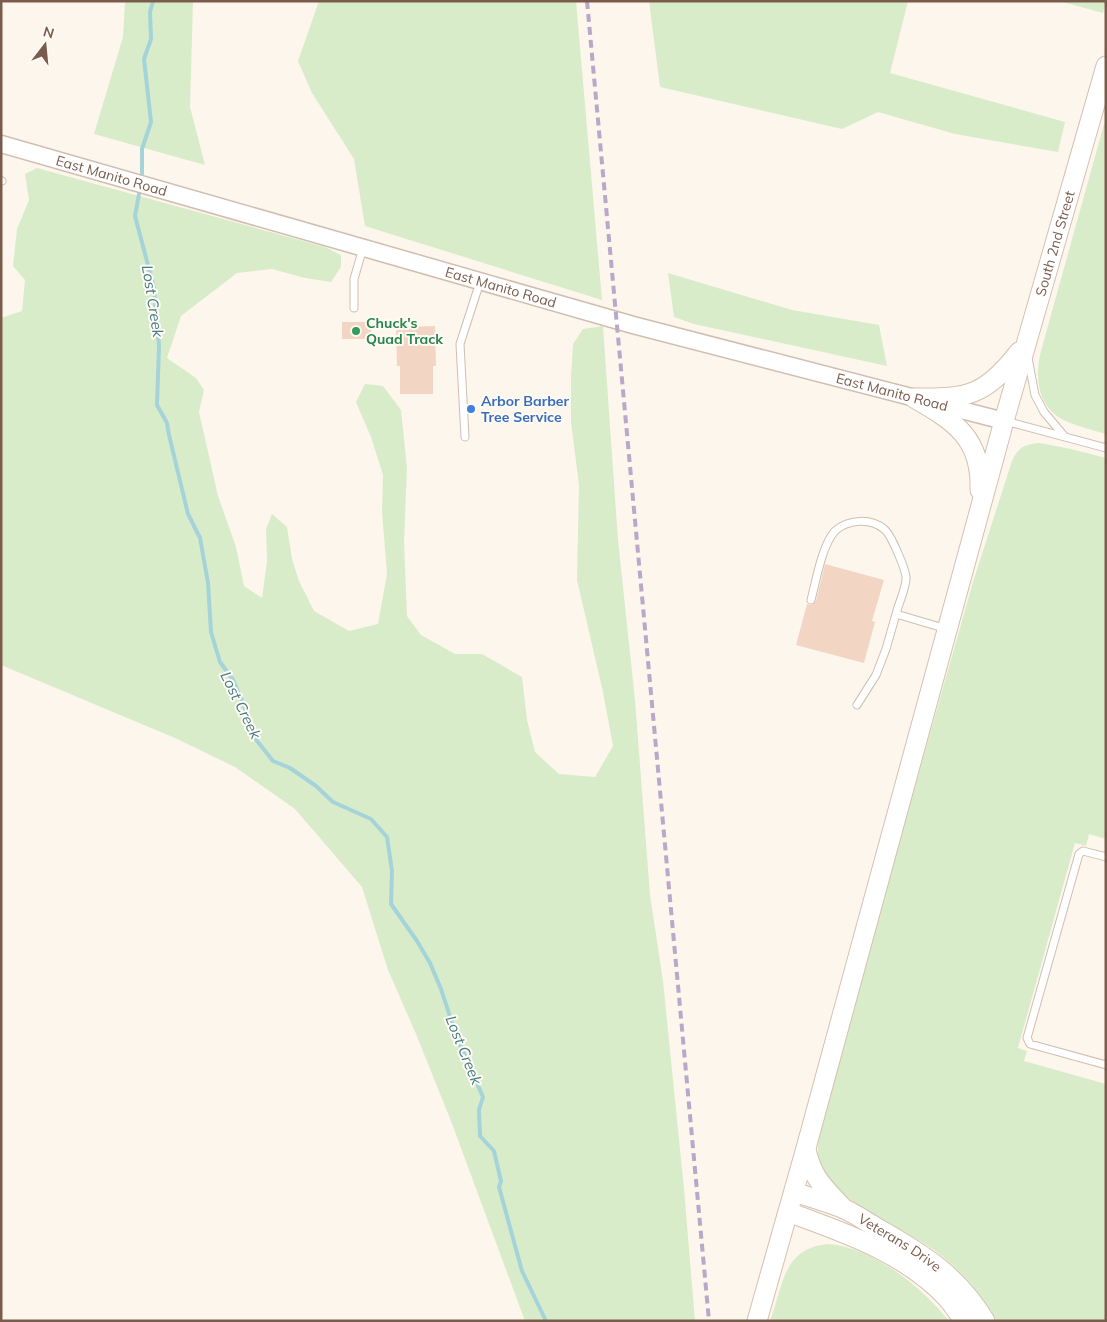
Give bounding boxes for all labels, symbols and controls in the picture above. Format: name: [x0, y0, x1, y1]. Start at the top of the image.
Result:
north arrow: [20, 20, 70, 70]
text: N: [41, 22, 56, 43]
street label: East Manito Road: [54, 151, 169, 200]
street label: South 2nd Street: [1031, 188, 1079, 298]
street label: East Manito Road: [443, 263, 559, 312]
water label: Lost Creek: [138, 264, 168, 340]
place label: Chuck's Quad Track: [366, 314, 443, 348]
marker: Chuck's Quad Track: [350, 325, 362, 337]
street label: East Manito Road: [834, 369, 950, 415]
place label: Arbor Barber Tree Service: [481, 392, 570, 426]
marker: Arbor Barber Tree Service: [465, 403, 477, 415]
water label: Lost Creek: [216, 668, 266, 743]
water label: Lost Creek: [442, 1013, 487, 1089]
street label: Veterans Drive: [855, 1209, 945, 1276]

